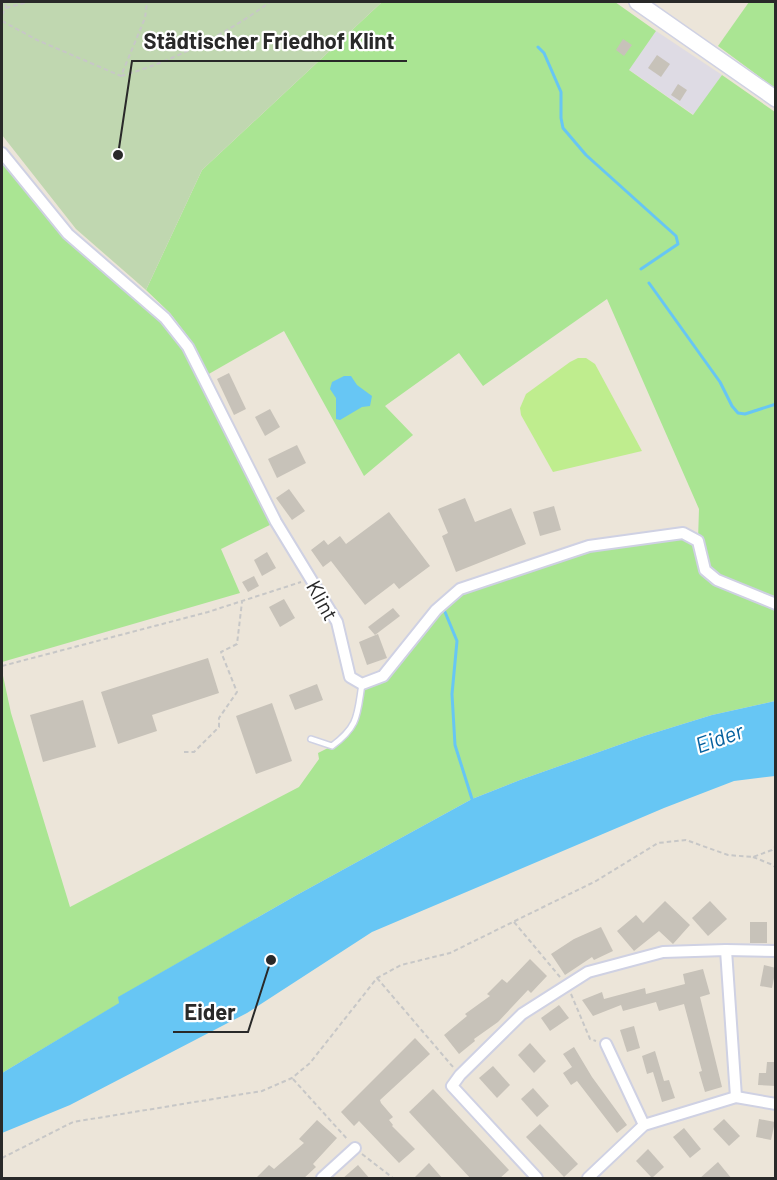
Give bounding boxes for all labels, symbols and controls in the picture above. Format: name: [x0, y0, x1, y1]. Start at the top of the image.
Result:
callout: Städtischer Friedhof Klint: [132, 21, 407, 61]
text: Städtischer Friedhof Klint: [143, 27, 395, 53]
street label: Klint: [302, 576, 344, 624]
water label: Eider: [692, 716, 748, 757]
callout: Eider: [173, 992, 248, 1032]
text: Eider: [184, 998, 236, 1024]

